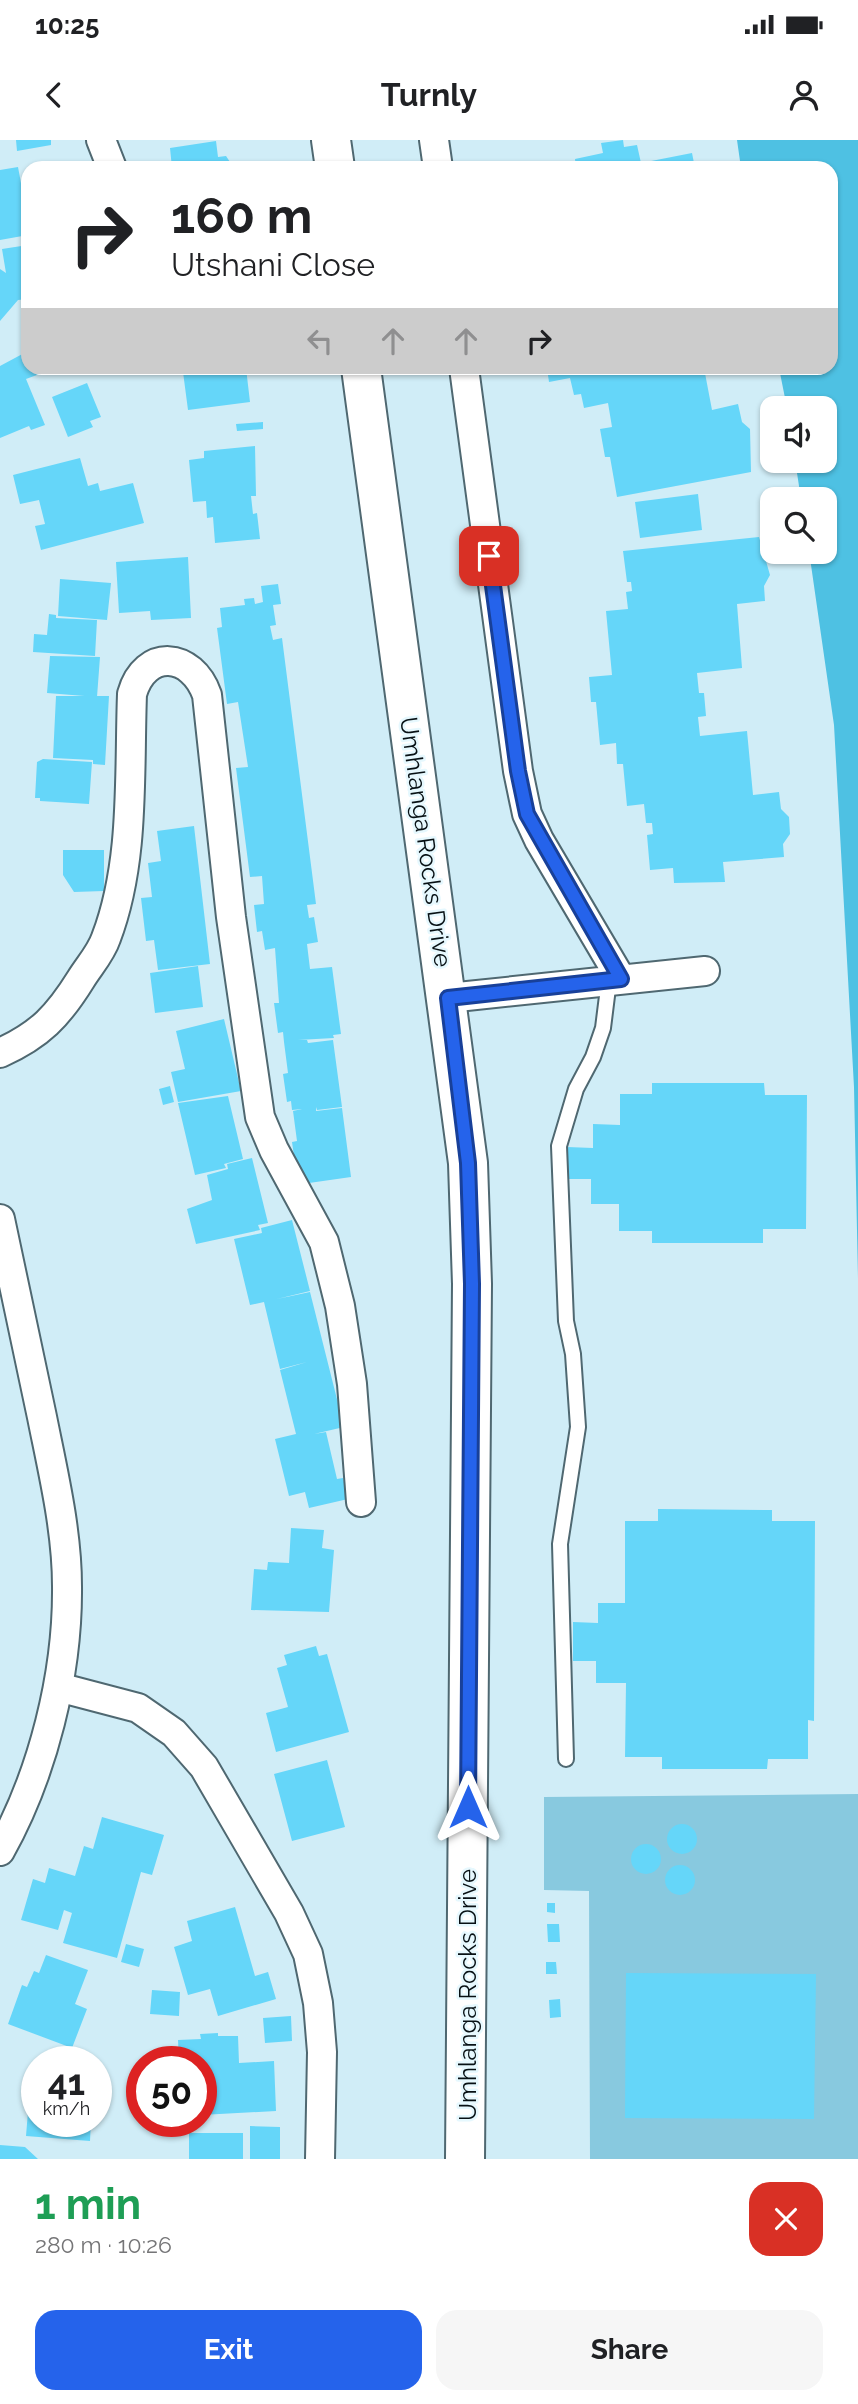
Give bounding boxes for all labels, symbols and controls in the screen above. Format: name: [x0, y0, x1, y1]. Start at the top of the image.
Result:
text: 10:25: [35, 10, 99, 40]
icon: back: [35, 76, 73, 114]
text: Turnly: [381, 76, 477, 113]
icon: person: [785, 76, 823, 114]
text: 160 m: [171, 187, 312, 244]
icon: right: [56, 189, 147, 280]
text: Utshani Close: [171, 246, 375, 283]
icon: left: [301, 322, 339, 360]
icon: ahead: [374, 322, 412, 360]
icon: ahead: [447, 322, 485, 360]
icon: right: [520, 322, 558, 360]
map controls: [760, 396, 837, 564]
button: sound: [760, 396, 837, 473]
button: search: [760, 487, 837, 564]
pin: [459, 526, 519, 586]
icon: arrive: [470, 537, 508, 575]
street label: Umhlanga Rocks Drive: [394, 715, 458, 969]
position arrow: [431, 1770, 505, 1844]
street label: Umhlanga Rocks Drive: [453, 1869, 482, 2121]
speed limit sign: 50: [126, 2046, 217, 2137]
text: 41: [48, 2062, 85, 2103]
text: km/h: [43, 2098, 90, 2119]
text: 1 min: [35, 2180, 141, 2229]
button: close: [749, 2182, 823, 2256]
text: 280 m · 10:26: [35, 2231, 172, 2258]
button: Exit: [35, 2310, 422, 2390]
button: Share: [436, 2310, 823, 2390]

